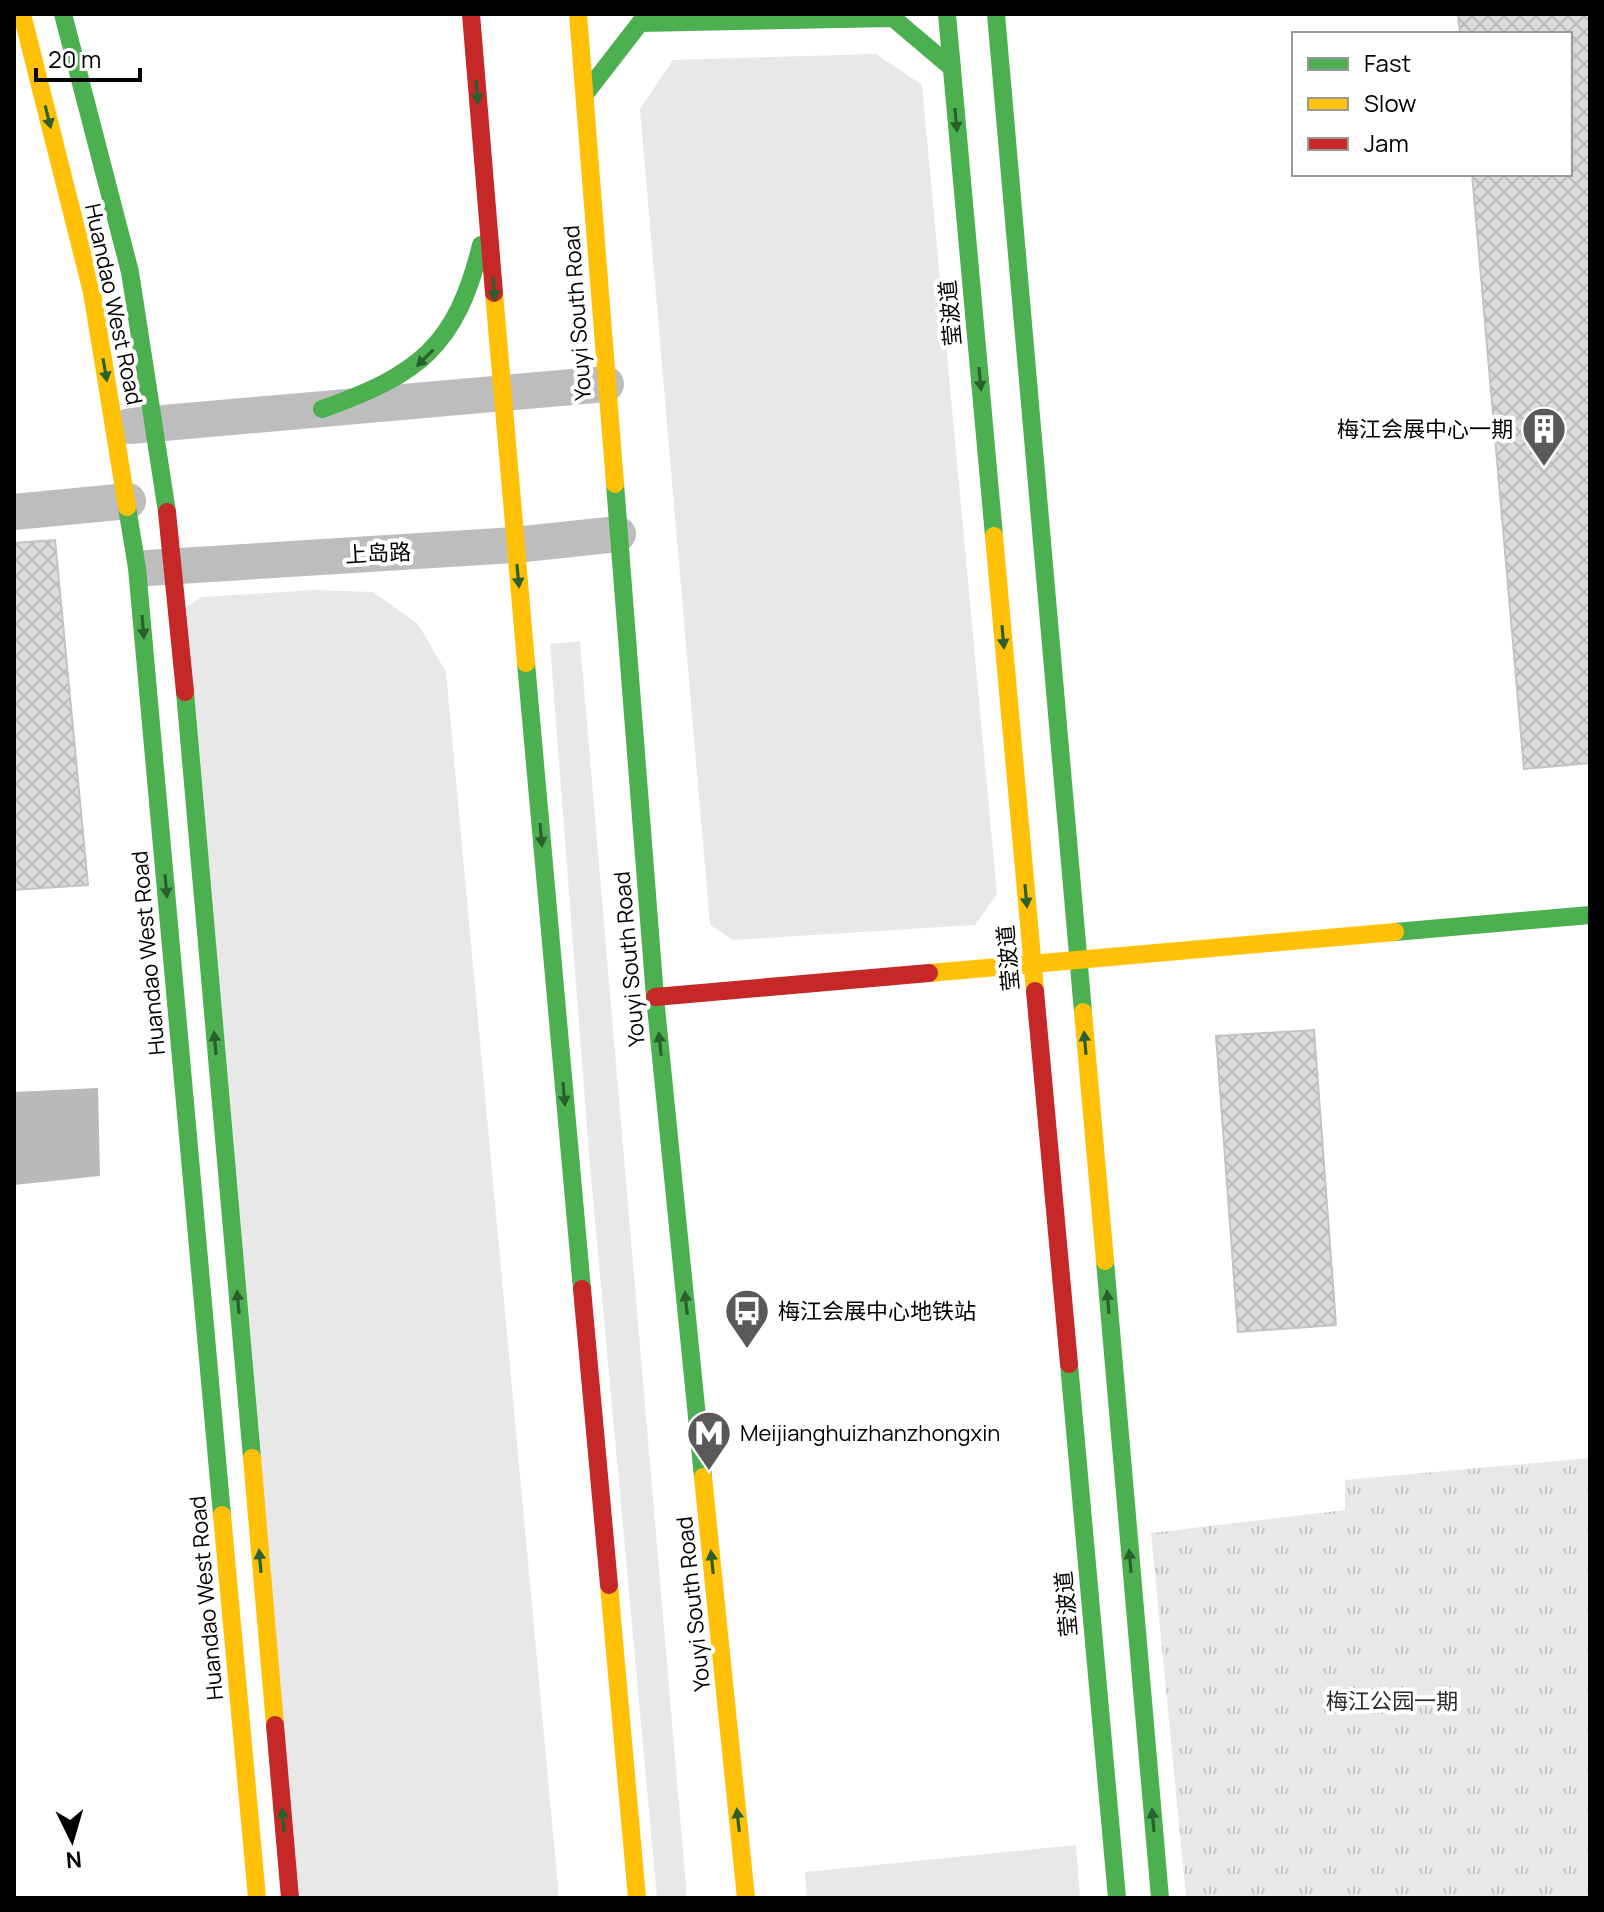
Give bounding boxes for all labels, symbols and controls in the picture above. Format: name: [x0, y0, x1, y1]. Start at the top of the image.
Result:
scale bar: [36, 32, 140, 82]
legend: [1292, 32, 1572, 176]
text: 20 m: [48, 42, 101, 75]
text: Fast: [1364, 46, 1411, 79]
one-way arrow: [471, 80, 484, 105]
text: Slow: [1364, 86, 1417, 119]
one-way arrow: [42, 104, 54, 129]
one-way arrow: [950, 108, 963, 133]
text: Jam: [1364, 126, 1409, 159]
street label: Huandao West Road: [78, 201, 150, 407]
street label: Youyi South Road: [556, 224, 598, 402]
one-way arrow: [488, 277, 501, 302]
street label: 莹波道: [932, 279, 968, 347]
one-way arrow: [416, 348, 435, 367]
one-way arrow: [99, 358, 112, 383]
one-way arrow: [973, 366, 986, 391]
building icon: 梅江会展中心一期: [1520, 405, 1568, 468]
place label: 梅江会展中心一期: [1337, 414, 1513, 444]
street label: 上岛路: [344, 536, 412, 570]
one-way arrow: [511, 564, 524, 589]
one-way arrow: [136, 615, 149, 640]
one-way arrow: [997, 625, 1010, 650]
one-way arrow: [535, 823, 548, 848]
street label: Huandao West Road: [124, 850, 172, 1056]
street label: Youyi South Road: [606, 870, 652, 1048]
one-way arrow: [160, 874, 173, 899]
one-way arrow: [1020, 884, 1033, 909]
street label: 莹波道: [990, 924, 1026, 992]
one-way arrow: [208, 1030, 221, 1055]
one-way arrow: [1079, 1030, 1092, 1055]
one-way arrow: [654, 1031, 667, 1056]
one-way arrow: [558, 1082, 571, 1107]
bus stop icon: 梅江会展中心地铁站: [723, 1287, 771, 1350]
one-way arrow: [231, 1289, 244, 1314]
one-way arrow: [1101, 1289, 1114, 1314]
one-way arrow: [680, 1290, 693, 1315]
place label: 梅江会展中心地铁站: [778, 1296, 976, 1326]
metro station icon: Meijianghuizhanzhongxin: [685, 1409, 733, 1472]
place label: Meijianghuizhanzhongxin: [740, 1418, 1000, 1448]
street label: Huandao West Road: [182, 1495, 230, 1701]
street label: Youyi South Road: [669, 1515, 717, 1693]
one-way arrow: [253, 1548, 266, 1573]
one-way arrow: [1124, 1548, 1137, 1573]
one-way arrow: [706, 1549, 719, 1574]
street label: 莹波道: [1048, 1570, 1084, 1638]
park label: 梅江公园一期: [1326, 1686, 1458, 1716]
north arrow: [32, 1800, 112, 1880]
one-way arrow: [276, 1807, 289, 1832]
one-way arrow: [732, 1807, 745, 1832]
one-way arrow: [1146, 1807, 1159, 1832]
text: N: [65, 1844, 83, 1876]

